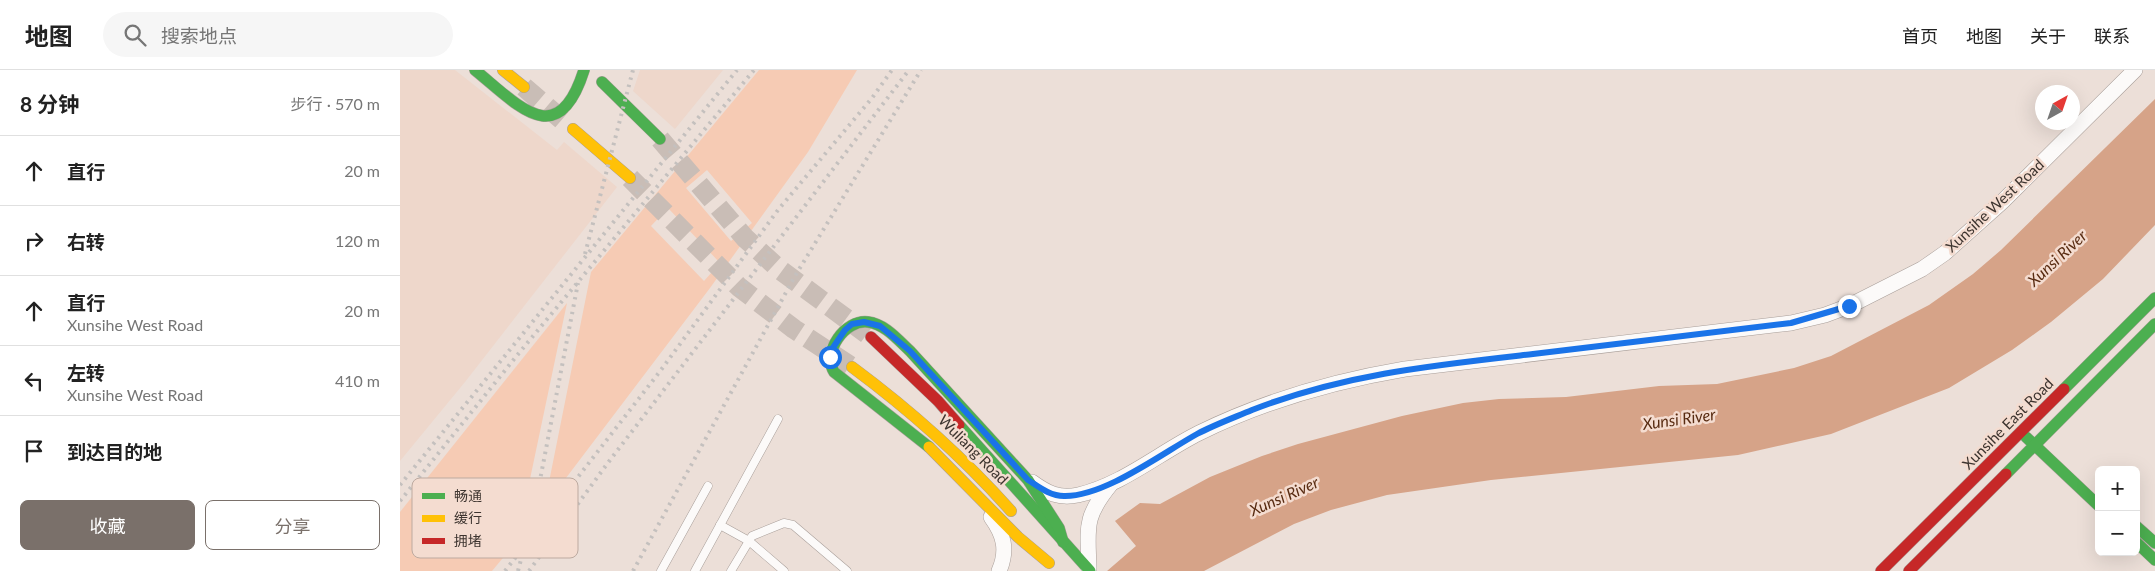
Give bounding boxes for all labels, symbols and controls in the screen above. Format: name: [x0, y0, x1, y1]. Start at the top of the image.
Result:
search box: [103, 12, 453, 57]
text: 地图: [25, 21, 73, 50]
icon: search: [121, 21, 149, 49]
text: 搜索地点: [161, 24, 237, 47]
text: 首页: [1902, 25, 1938, 47]
text: 地图: [1966, 25, 2002, 47]
text: 关于: [2030, 25, 2066, 47]
text: 联系: [2094, 25, 2130, 47]
north arrow: [2035, 85, 2080, 130]
text: 8 分钟: [20, 91, 79, 116]
text: 步行 · 570 m: [291, 94, 380, 113]
street label: Xunsihe West Road: [1942, 155, 2047, 255]
icon: ahead: [20, 157, 48, 185]
text: 直行: [67, 160, 105, 183]
text: 20 m: [344, 161, 380, 180]
water label: Xunsi River: [2023, 225, 2090, 290]
icon: right: [20, 227, 48, 255]
text: 右转: [67, 230, 105, 253]
text: 120 m: [335, 231, 380, 250]
text: 直行: [67, 291, 105, 314]
route end: [1838, 295, 1861, 318]
icon: ahead: [20, 297, 48, 325]
text: 20 m: [344, 301, 380, 320]
text: Xunsihe West Road: [67, 315, 203, 334]
route start: [819, 346, 842, 369]
text: 左转: [67, 361, 105, 384]
icon: left: [20, 367, 48, 395]
text: 410 m: [335, 371, 380, 390]
street label: Xunsihe East Road: [1958, 374, 2057, 473]
text: Xunsihe West Road: [67, 385, 203, 404]
water label: Xunsi River: [1640, 404, 1717, 433]
street label: Wuliang Road: [935, 411, 1012, 488]
icon: arrive: [20, 437, 48, 465]
text: 到达目的地: [67, 440, 162, 463]
map controls: [2095, 466, 2140, 556]
button: +: [2095, 466, 2140, 511]
water label: Xunsi River: [1245, 472, 1322, 520]
legend: [412, 478, 578, 558]
text: 畅通: [454, 487, 482, 504]
button: 收藏: [20, 500, 195, 550]
button: 分享: [205, 500, 380, 550]
text: 缓行: [454, 509, 482, 526]
button: −: [2095, 511, 2140, 556]
text: 拥堵: [454, 532, 482, 549]

